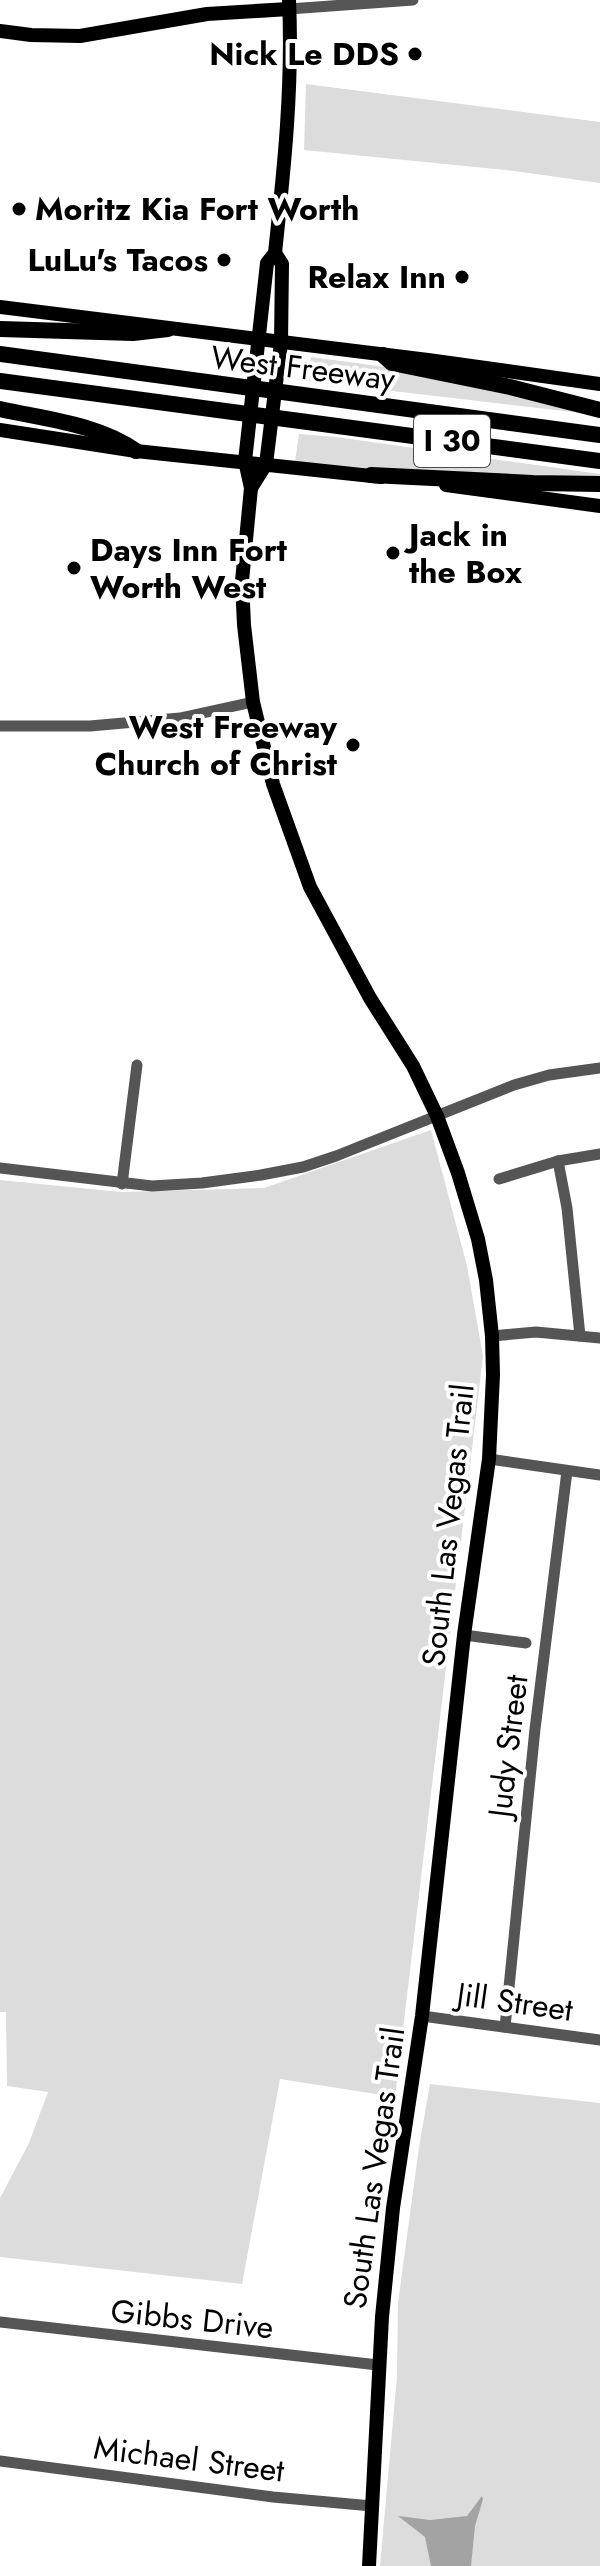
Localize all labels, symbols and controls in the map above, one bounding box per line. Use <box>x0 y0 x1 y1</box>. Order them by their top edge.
place label: Nick Le DDS <box>209 31 399 77</box>
marker: Nick Le DDS <box>406 45 424 63</box>
place label: Moritz Kia Fort Worth <box>35 186 359 232</box>
marker: Moritz Kia Fort Worth <box>10 200 28 218</box>
place label: LuLu's Tacos <box>28 237 208 283</box>
marker: LuLu's Tacos <box>215 251 233 269</box>
place label: Relax Inn <box>307 254 446 300</box>
marker: Relax Inn <box>453 268 471 286</box>
street label: West Freeway <box>208 334 399 402</box>
road number: I 30 <box>414 415 490 467</box>
place label: Jack in the Box <box>403 512 523 595</box>
place label: Days Inn Fort Worth West <box>90 527 288 610</box>
marker: Jack in the Box <box>384 544 402 562</box>
marker: Days Inn Fort Worth West <box>65 559 83 577</box>
place label: West Freeway Church of Christ <box>95 704 338 787</box>
marker: West Freeway Church of Christ <box>344 736 362 754</box>
street label: South Las Vegas Trail <box>410 1382 486 1668</box>
street label: Judy Street <box>476 1672 540 1824</box>
street label: Jill Street <box>450 1971 576 2033</box>
street label: South Las Vegas Trail <box>331 2024 417 2312</box>
street label: Gibbs Drive <box>108 2288 276 2350</box>
street label: Michael Street <box>91 2425 287 2494</box>

